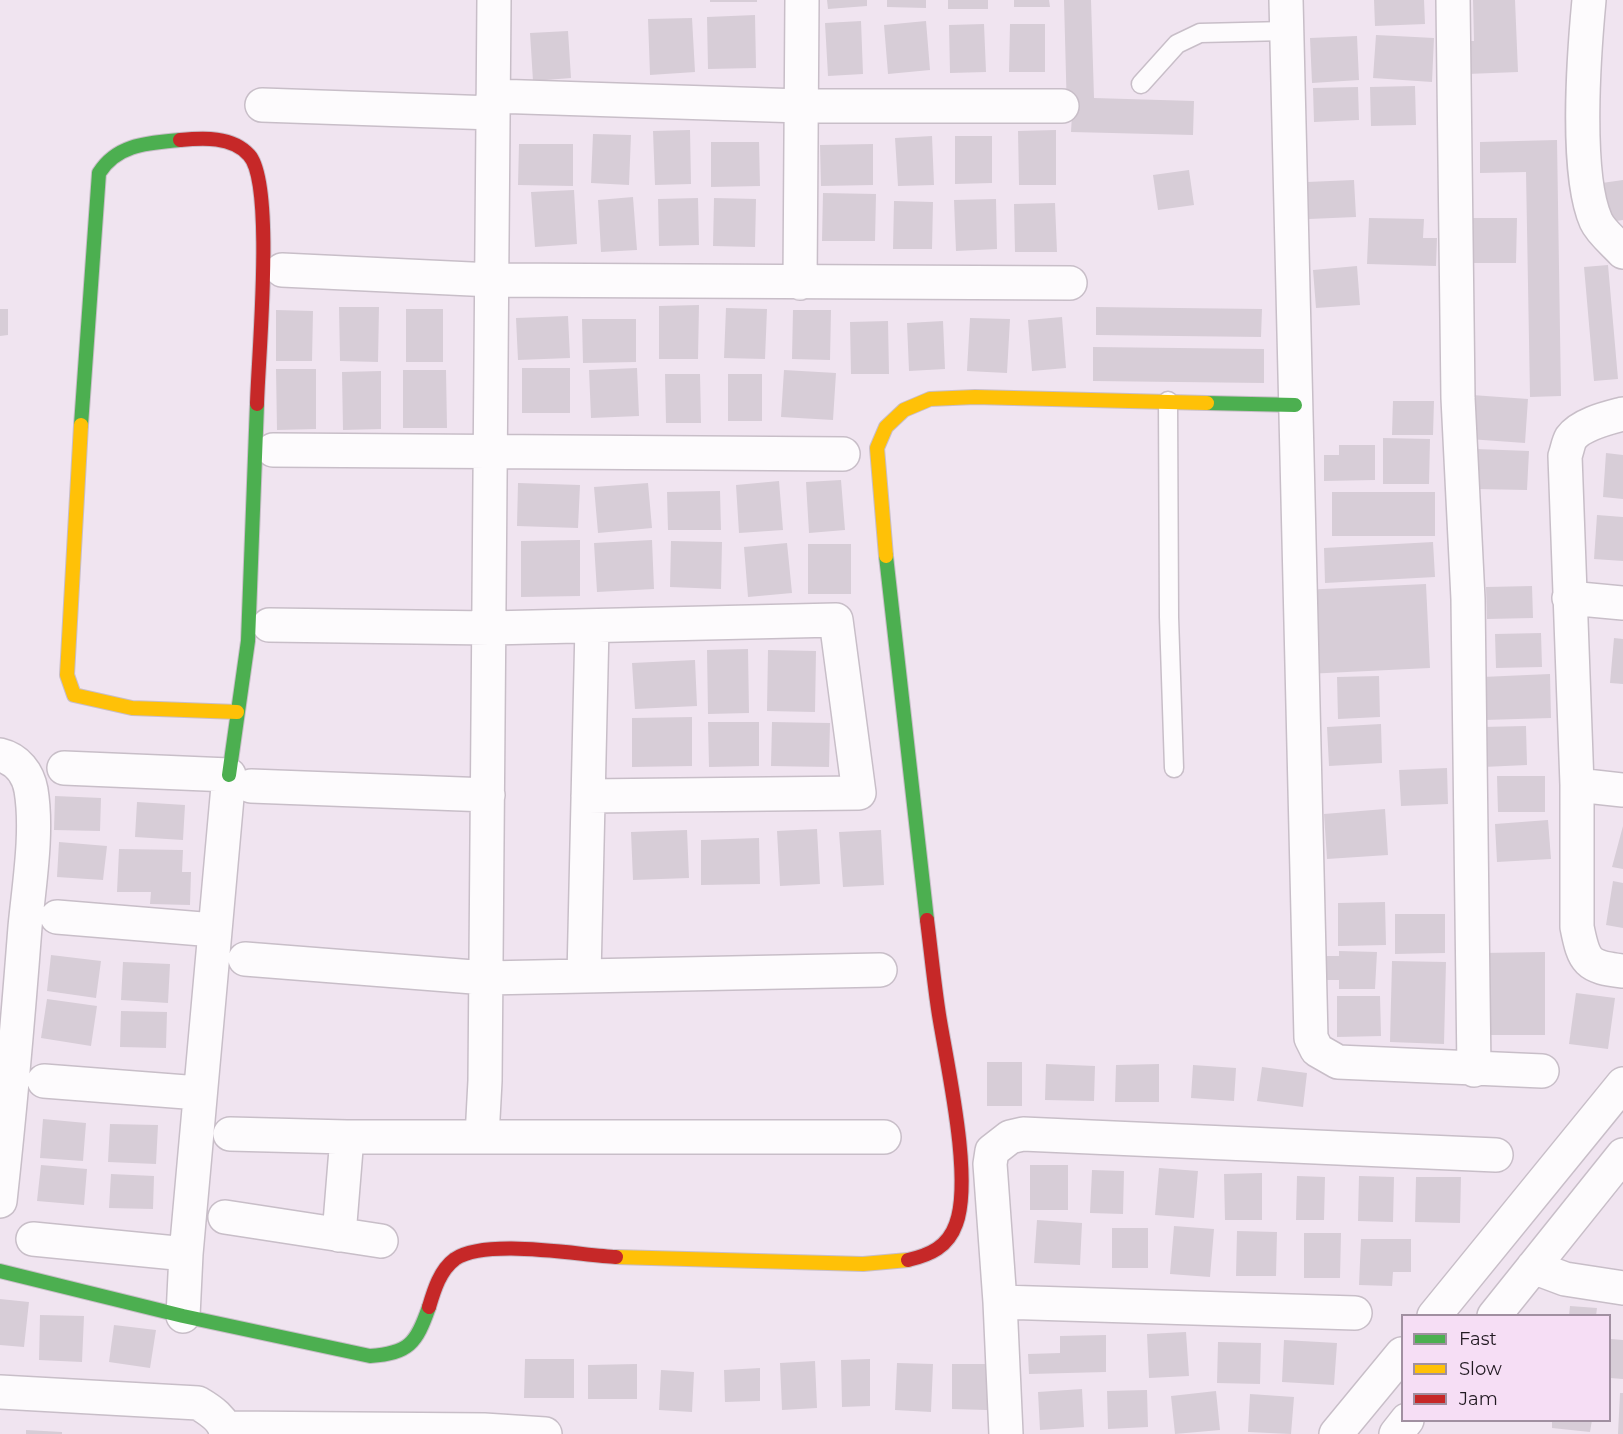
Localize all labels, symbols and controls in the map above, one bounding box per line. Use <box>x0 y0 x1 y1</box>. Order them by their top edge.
legend <box>1401 1314 1611 1422</box>
text: Fast <box>1459 1328 1497 1350</box>
text: Slow <box>1459 1358 1502 1380</box>
text: Jam <box>1459 1388 1498 1410</box>

